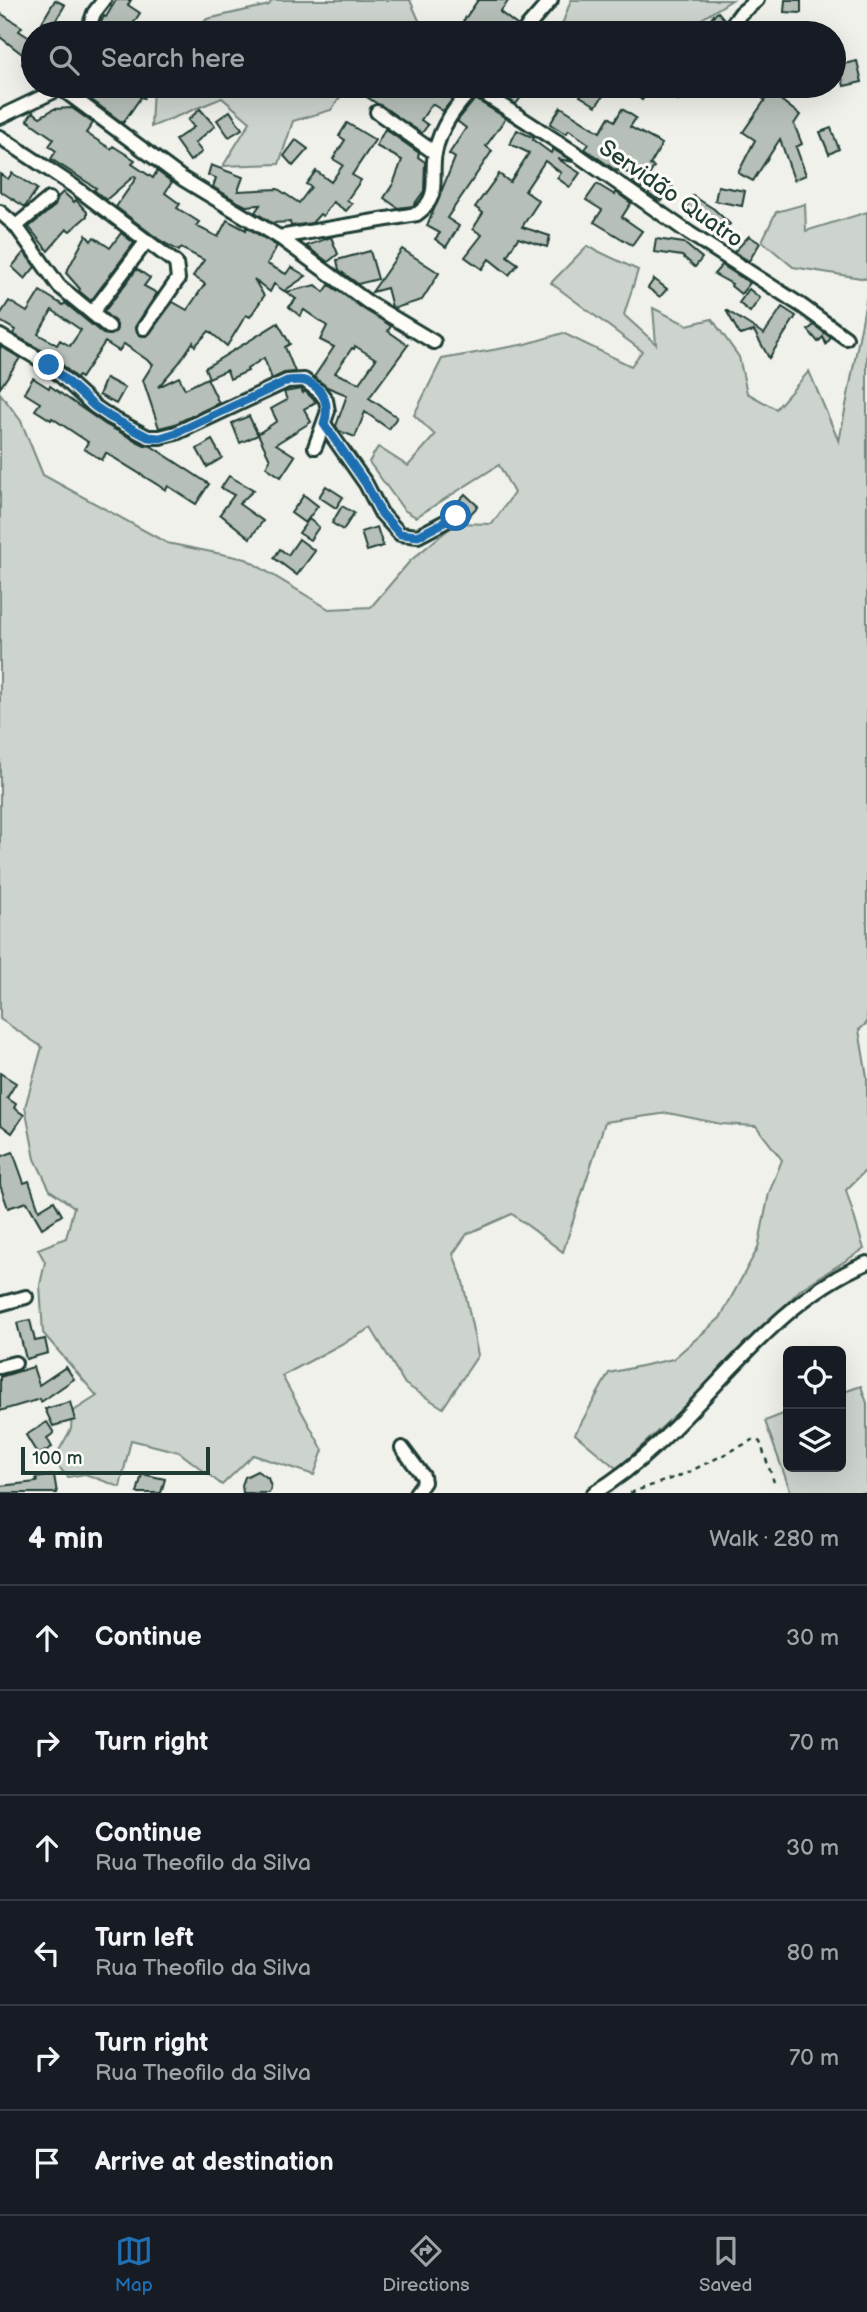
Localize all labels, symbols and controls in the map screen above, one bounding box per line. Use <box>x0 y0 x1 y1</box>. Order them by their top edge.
search box <box>21 21 846 98</box>
icon: search <box>45 41 83 79</box>
text: Search here <box>101 44 245 75</box>
street label: Servidão Quatro <box>594 134 748 254</box>
route end <box>33 349 64 380</box>
route start <box>440 500 471 531</box>
map controls <box>783 1346 846 1472</box>
button: locate <box>783 1346 846 1409</box>
button: layers <box>783 1409 846 1472</box>
scale bar <box>21 1444 210 1476</box>
text: 100 m <box>32 1447 83 1470</box>
text: 4 min <box>28 1521 103 1557</box>
text: Walk · 280 m <box>709 1525 839 1553</box>
icon: ahead <box>28 1619 66 1657</box>
text: Continue <box>95 1622 202 1653</box>
text: 30 m <box>786 1624 839 1652</box>
icon: right <box>28 1724 66 1762</box>
text: Turn right <box>95 1727 208 1758</box>
text: 70 m <box>789 1729 839 1757</box>
text: Continue <box>95 1818 202 1849</box>
icon: ahead <box>28 1829 66 1867</box>
text: 30 m <box>786 1834 839 1862</box>
text: Rua Theofilo da Silva <box>95 1849 311 1877</box>
text: Turn left <box>95 1923 194 1954</box>
icon: left <box>28 1934 66 1972</box>
text: 80 m <box>787 1939 839 1967</box>
text: Rua Theofilo da Silva <box>95 1954 311 1982</box>
text: Turn right <box>95 2028 208 2059</box>
icon: right <box>28 2039 66 2077</box>
text: 70 m <box>789 2044 839 2072</box>
text: Rua Theofilo da Silva <box>95 2059 311 2087</box>
icon: arrive <box>28 2144 66 2182</box>
text: Arrive at destination <box>95 2147 334 2178</box>
tab: Map <box>115 2232 153 2297</box>
tab: Directions <box>382 2232 470 2297</box>
tab: Saved <box>699 2232 752 2297</box>

